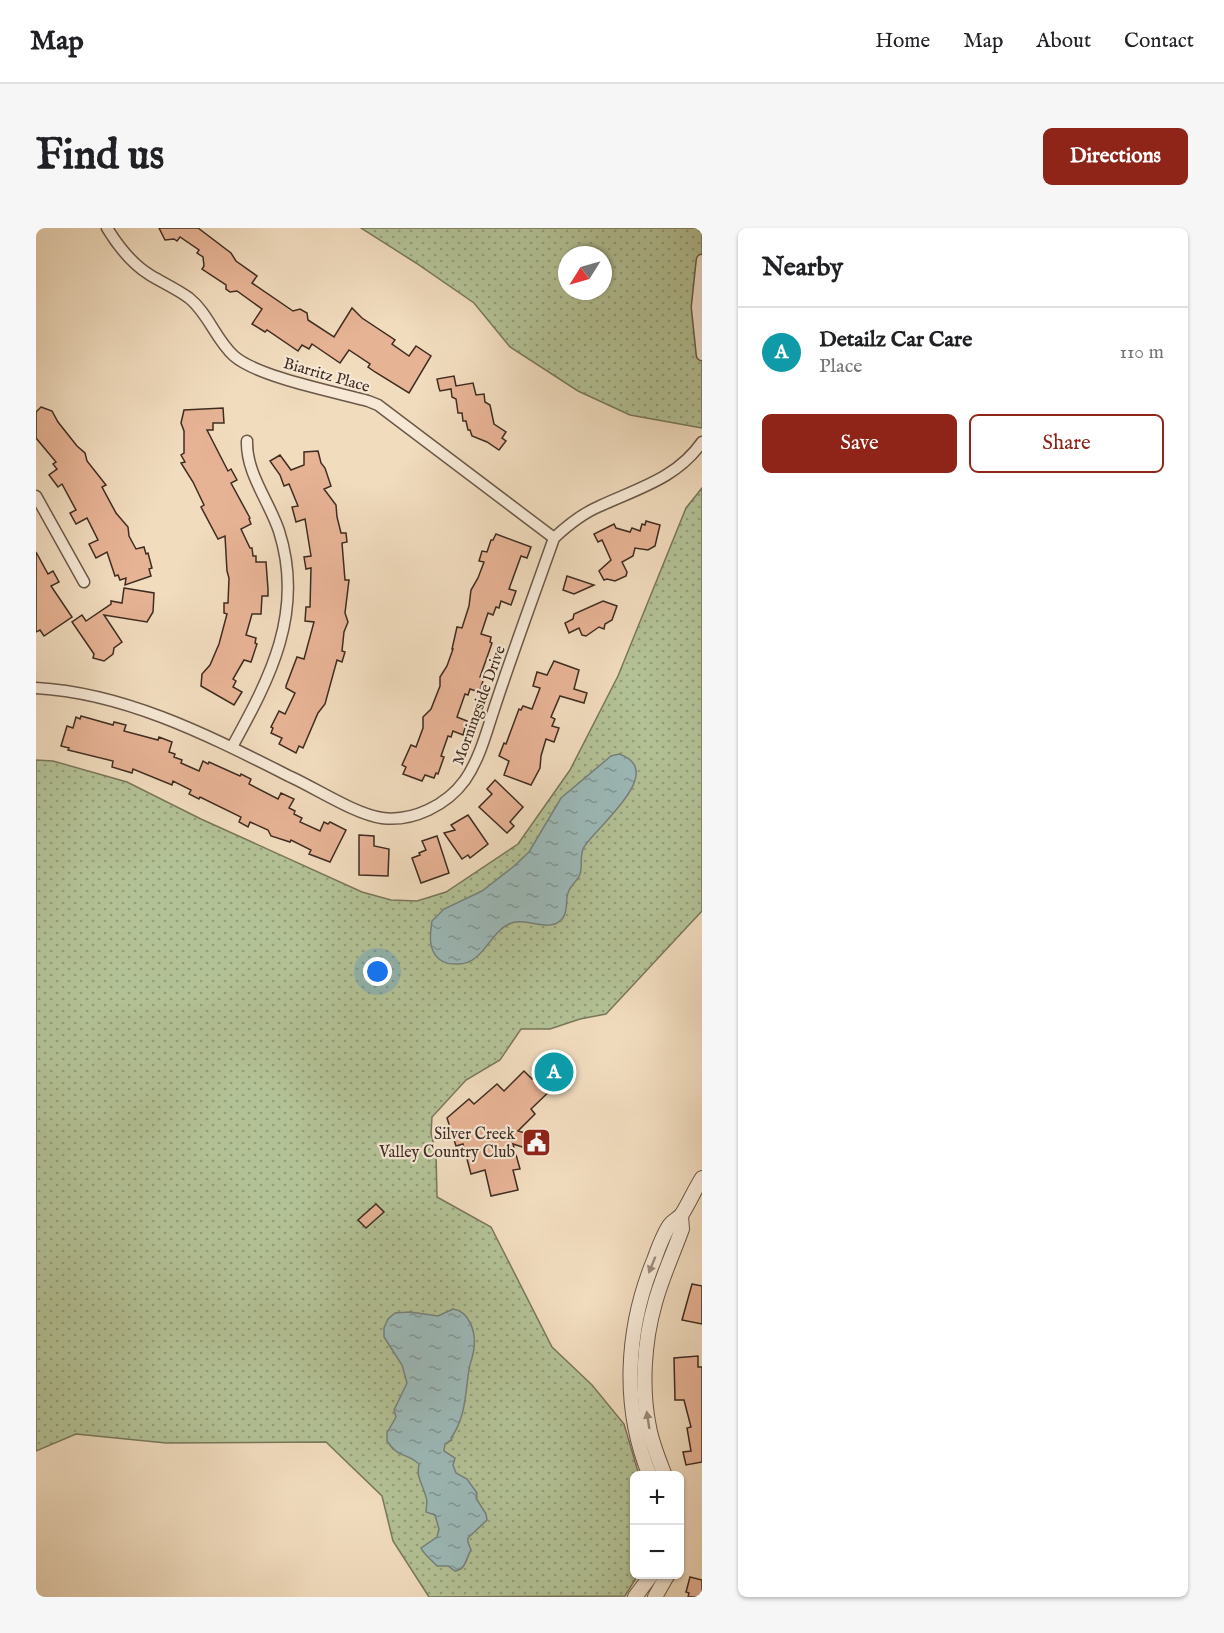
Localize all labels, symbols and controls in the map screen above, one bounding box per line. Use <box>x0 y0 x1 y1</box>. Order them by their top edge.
text: Map <box>30 24 84 59</box>
text: Home <box>875 28 930 55</box>
text: Map <box>963 28 1003 55</box>
text: About <box>1036 28 1091 55</box>
text: Contact <box>1124 28 1194 55</box>
button: Directions <box>1043 128 1188 185</box>
text: Find us <box>36 130 164 183</box>
north arrow <box>558 246 612 300</box>
text: Nearby <box>762 251 843 284</box>
text: Detailz Car Care <box>819 326 972 354</box>
text: A <box>775 340 788 365</box>
text: 110 m <box>1120 340 1164 365</box>
street label: Biarritz Place <box>281 354 372 398</box>
text: Place <box>819 354 862 379</box>
button: Save <box>762 414 957 473</box>
button: Share <box>969 414 1164 473</box>
street label: Morningside Drive <box>449 643 511 768</box>
your location <box>363 957 392 986</box>
pin: A <box>534 1050 574 1094</box>
place label: Silver Creek Valley Country Club <box>378 1125 515 1163</box>
public building icon: Silver Creek Valley Country Club <box>520 1126 552 1158</box>
one-way arrow <box>647 1256 656 1274</box>
one-way arrow <box>644 1410 653 1429</box>
map controls <box>630 1471 684 1579</box>
button: + <box>630 1471 684 1525</box>
button: − <box>630 1525 684 1579</box>

